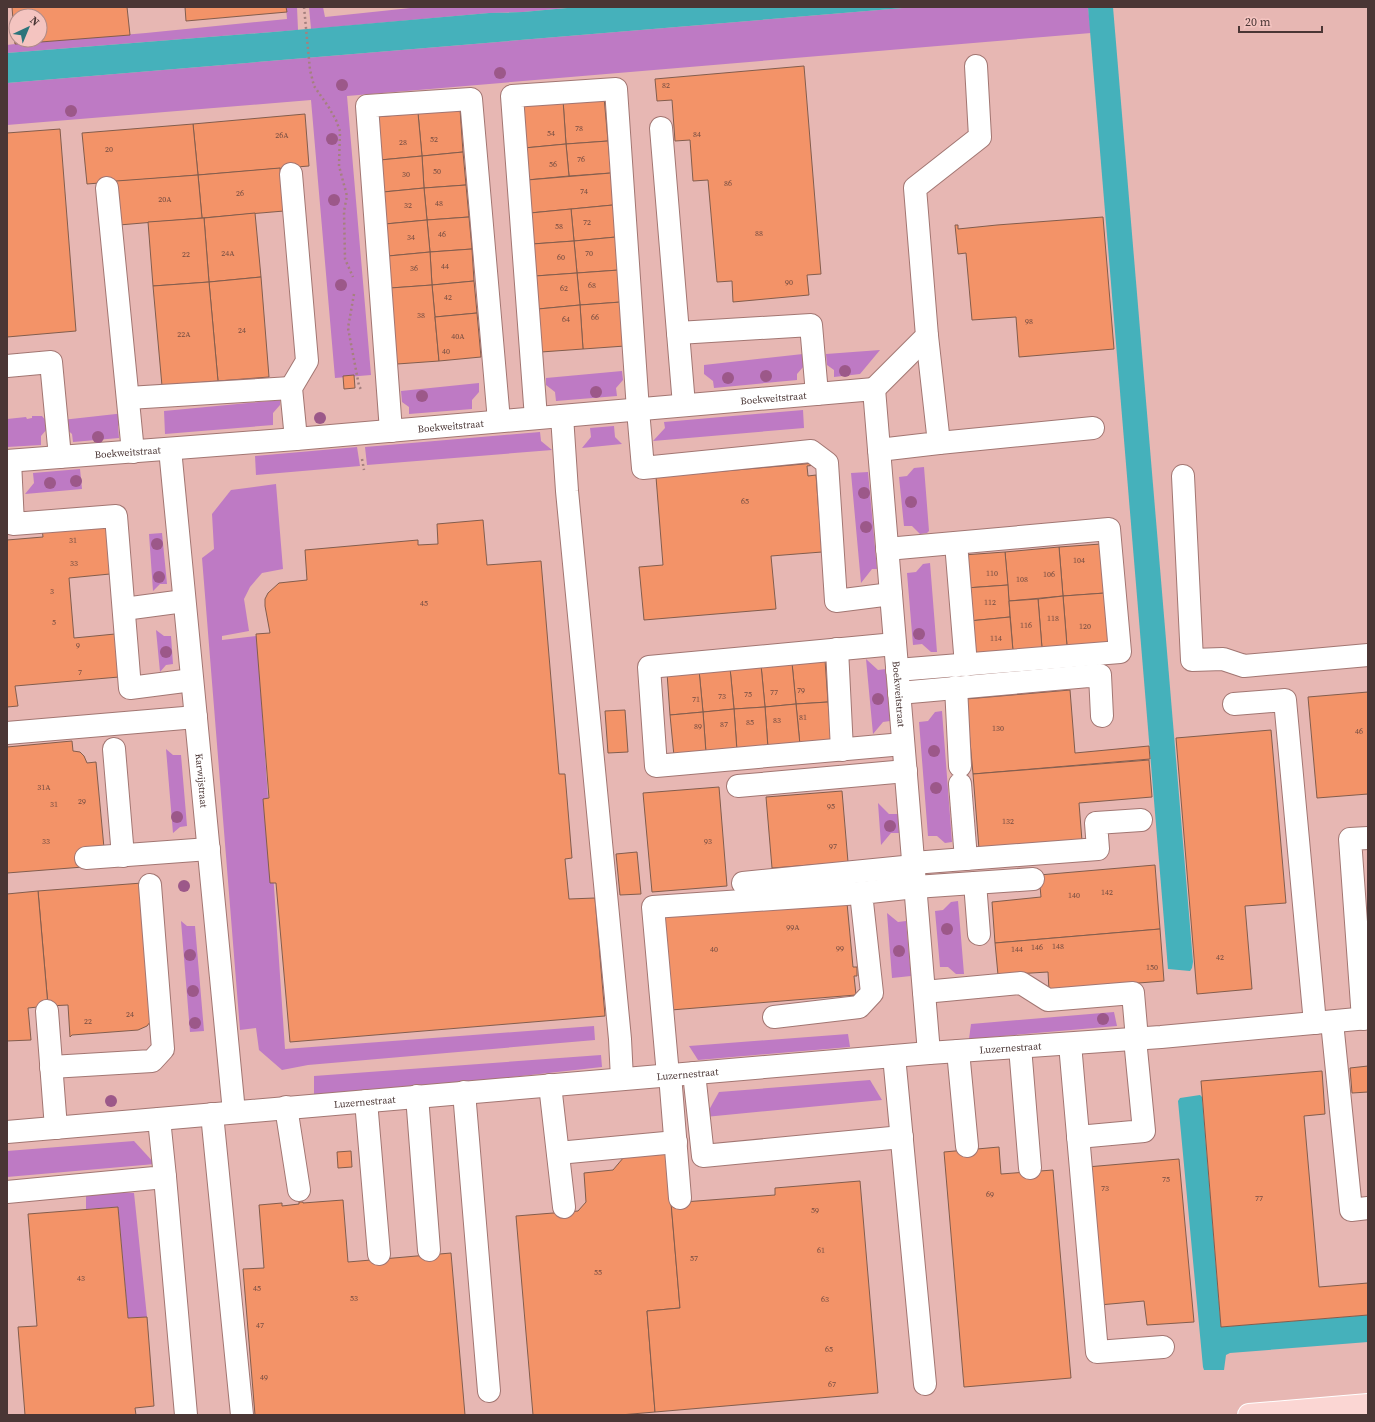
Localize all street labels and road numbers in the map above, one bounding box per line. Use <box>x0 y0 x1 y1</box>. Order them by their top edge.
street label: Boekweitstraat <box>740 388 808 407</box>
street label: Boekweitstraat <box>417 416 485 435</box>
street label: Boekweitstraat <box>94 443 162 461</box>
street label: Boekweitstraat <box>890 660 909 728</box>
street label: Karwijstraat <box>193 753 211 809</box>
street label: Luzernestraat <box>979 1039 1042 1056</box>
street label: Luzernestraat <box>656 1065 720 1083</box>
street label: Luzernestraat <box>333 1092 397 1110</box>

